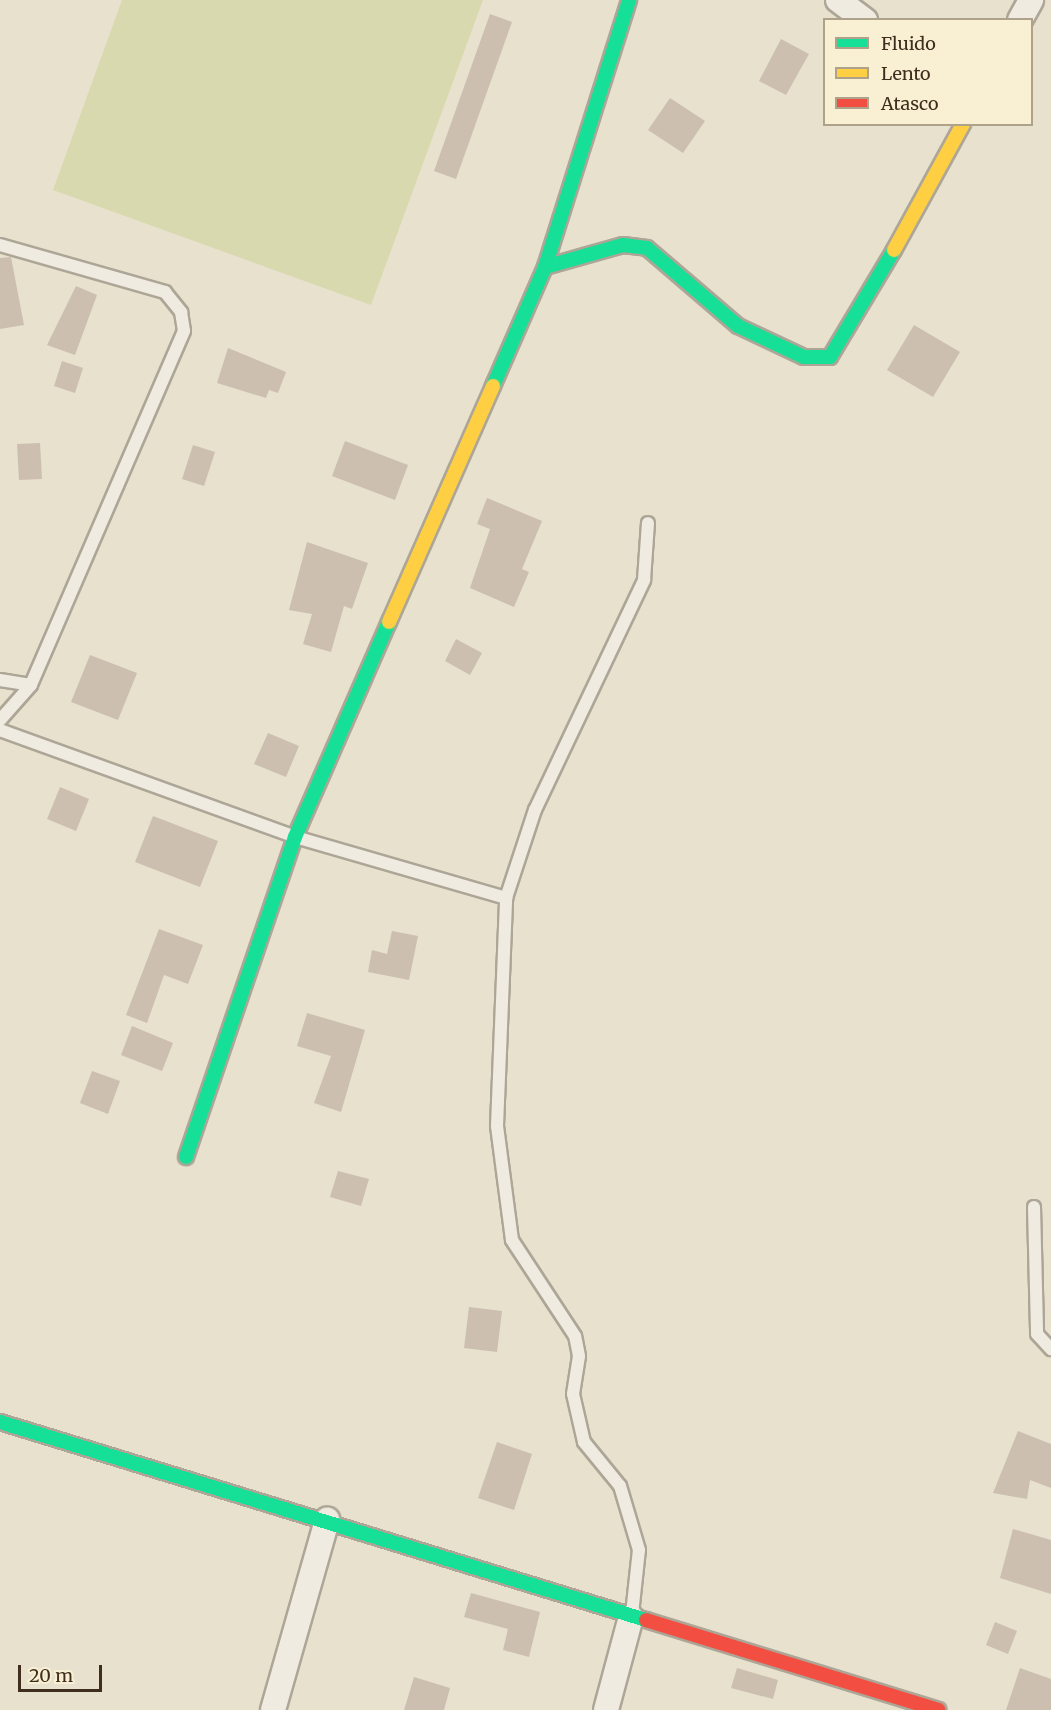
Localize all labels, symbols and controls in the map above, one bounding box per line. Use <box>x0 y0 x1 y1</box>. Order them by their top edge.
legend <box>823 18 1033 126</box>
text: Fluido <box>881 32 936 55</box>
text: Lento <box>881 62 931 85</box>
text: Atasco <box>881 92 939 115</box>
scale bar <box>21 1653 105 1691</box>
text: 20 m <box>29 1664 73 1687</box>

